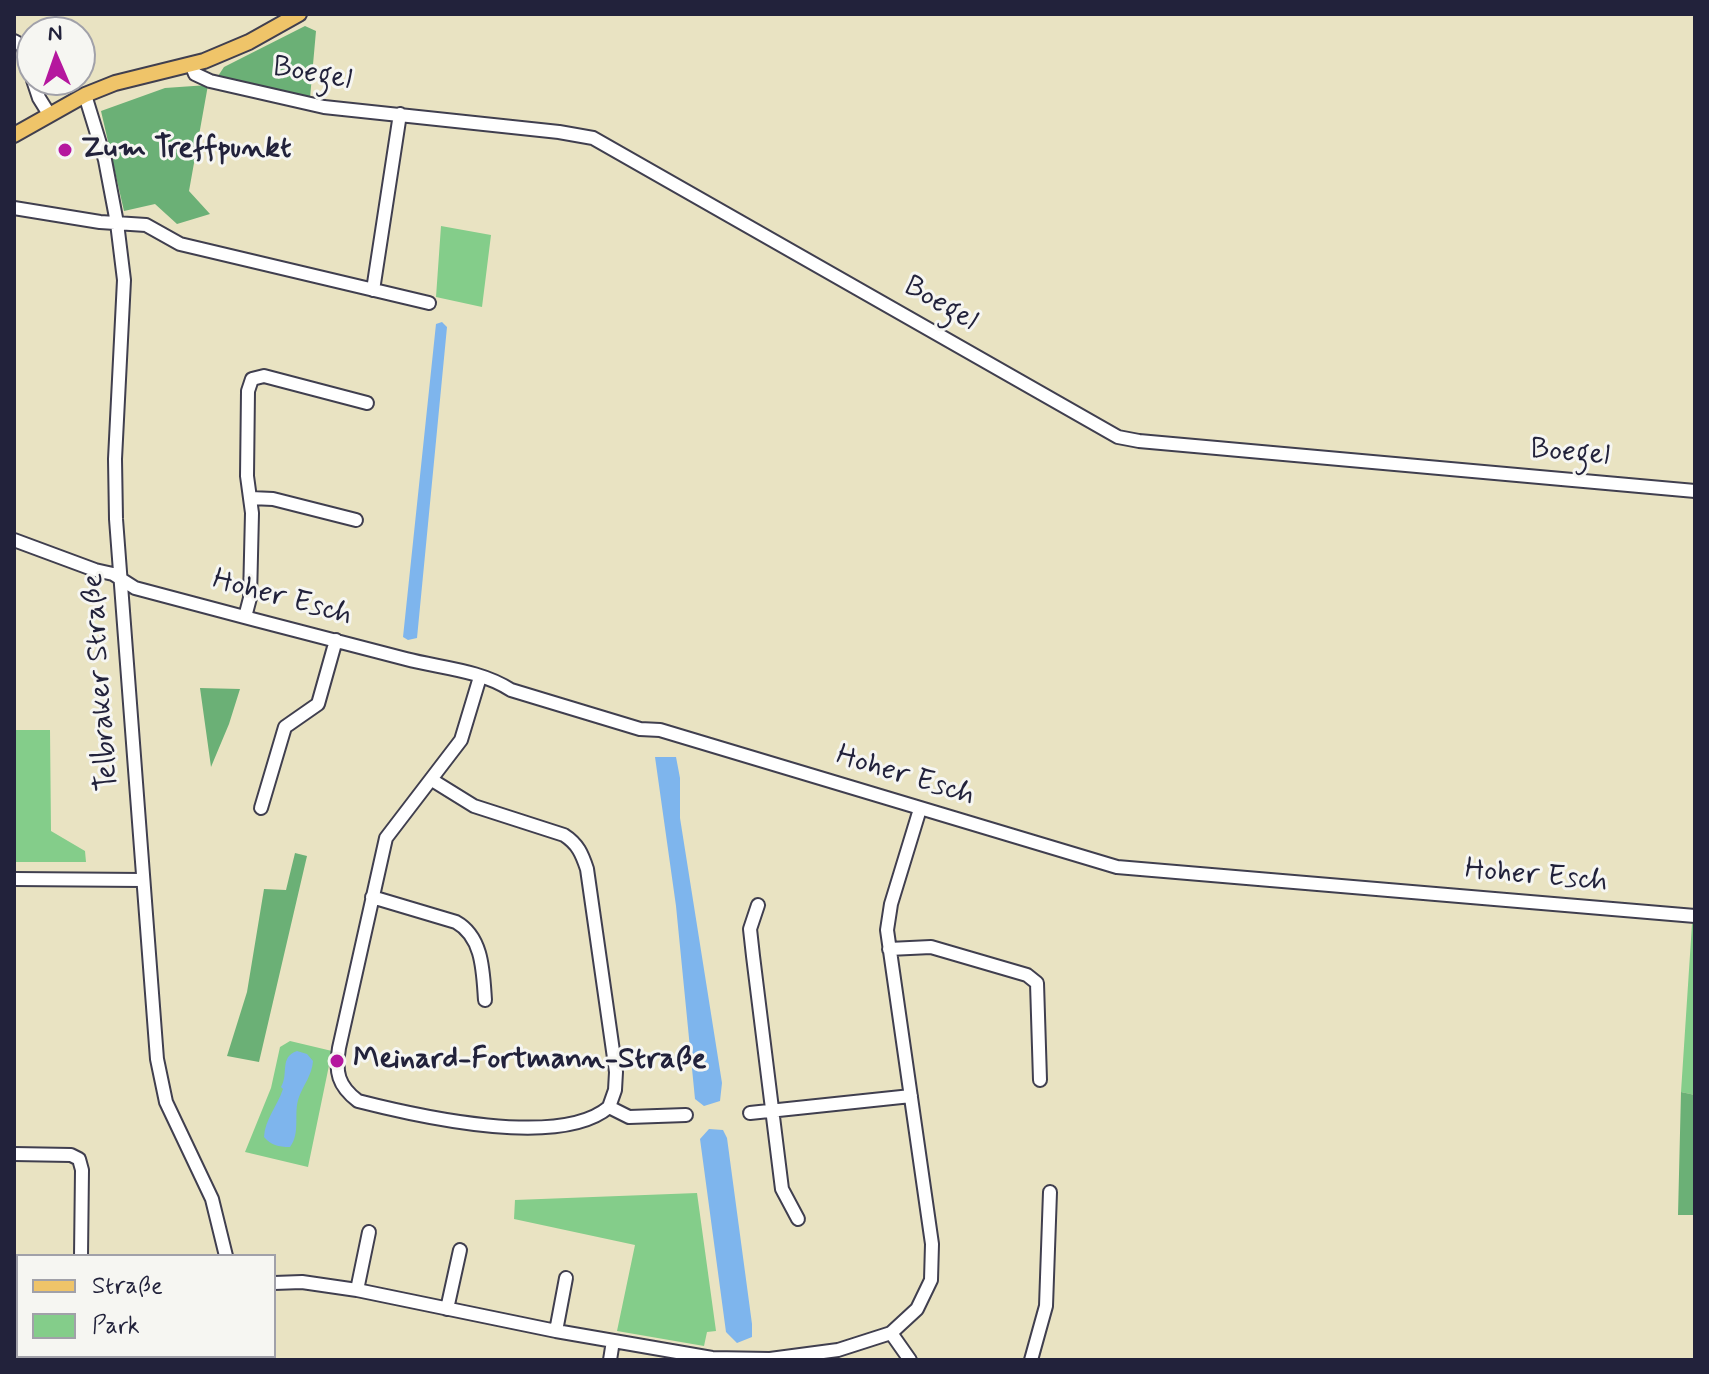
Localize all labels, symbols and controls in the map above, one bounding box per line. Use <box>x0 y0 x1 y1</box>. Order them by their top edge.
north arrow <box>16 16 96 96</box>
text: N <box>47 20 63 48</box>
street label: Boegel <box>270 50 354 100</box>
place label: Zum Treffpunkt <box>81 132 291 168</box>
marker: Zum Treffpunkt <box>56 141 74 159</box>
street label: Boegel <box>897 270 983 340</box>
street label: Boegel <box>1529 433 1611 475</box>
street label: Hoher Esch <box>208 563 356 635</box>
street label: Telbraker Straße <box>76 572 128 792</box>
street label: Hoher Esch <box>831 739 979 815</box>
street label: Hoher Esch <box>1463 853 1609 901</box>
place label: Meinard-Fortmann-Straße <box>353 1043 707 1079</box>
marker: Meinard-Fortmann-Straße <box>328 1052 346 1070</box>
legend <box>16 1254 276 1358</box>
text: Straße <box>92 1271 163 1302</box>
text: Park <box>92 1311 140 1342</box>

